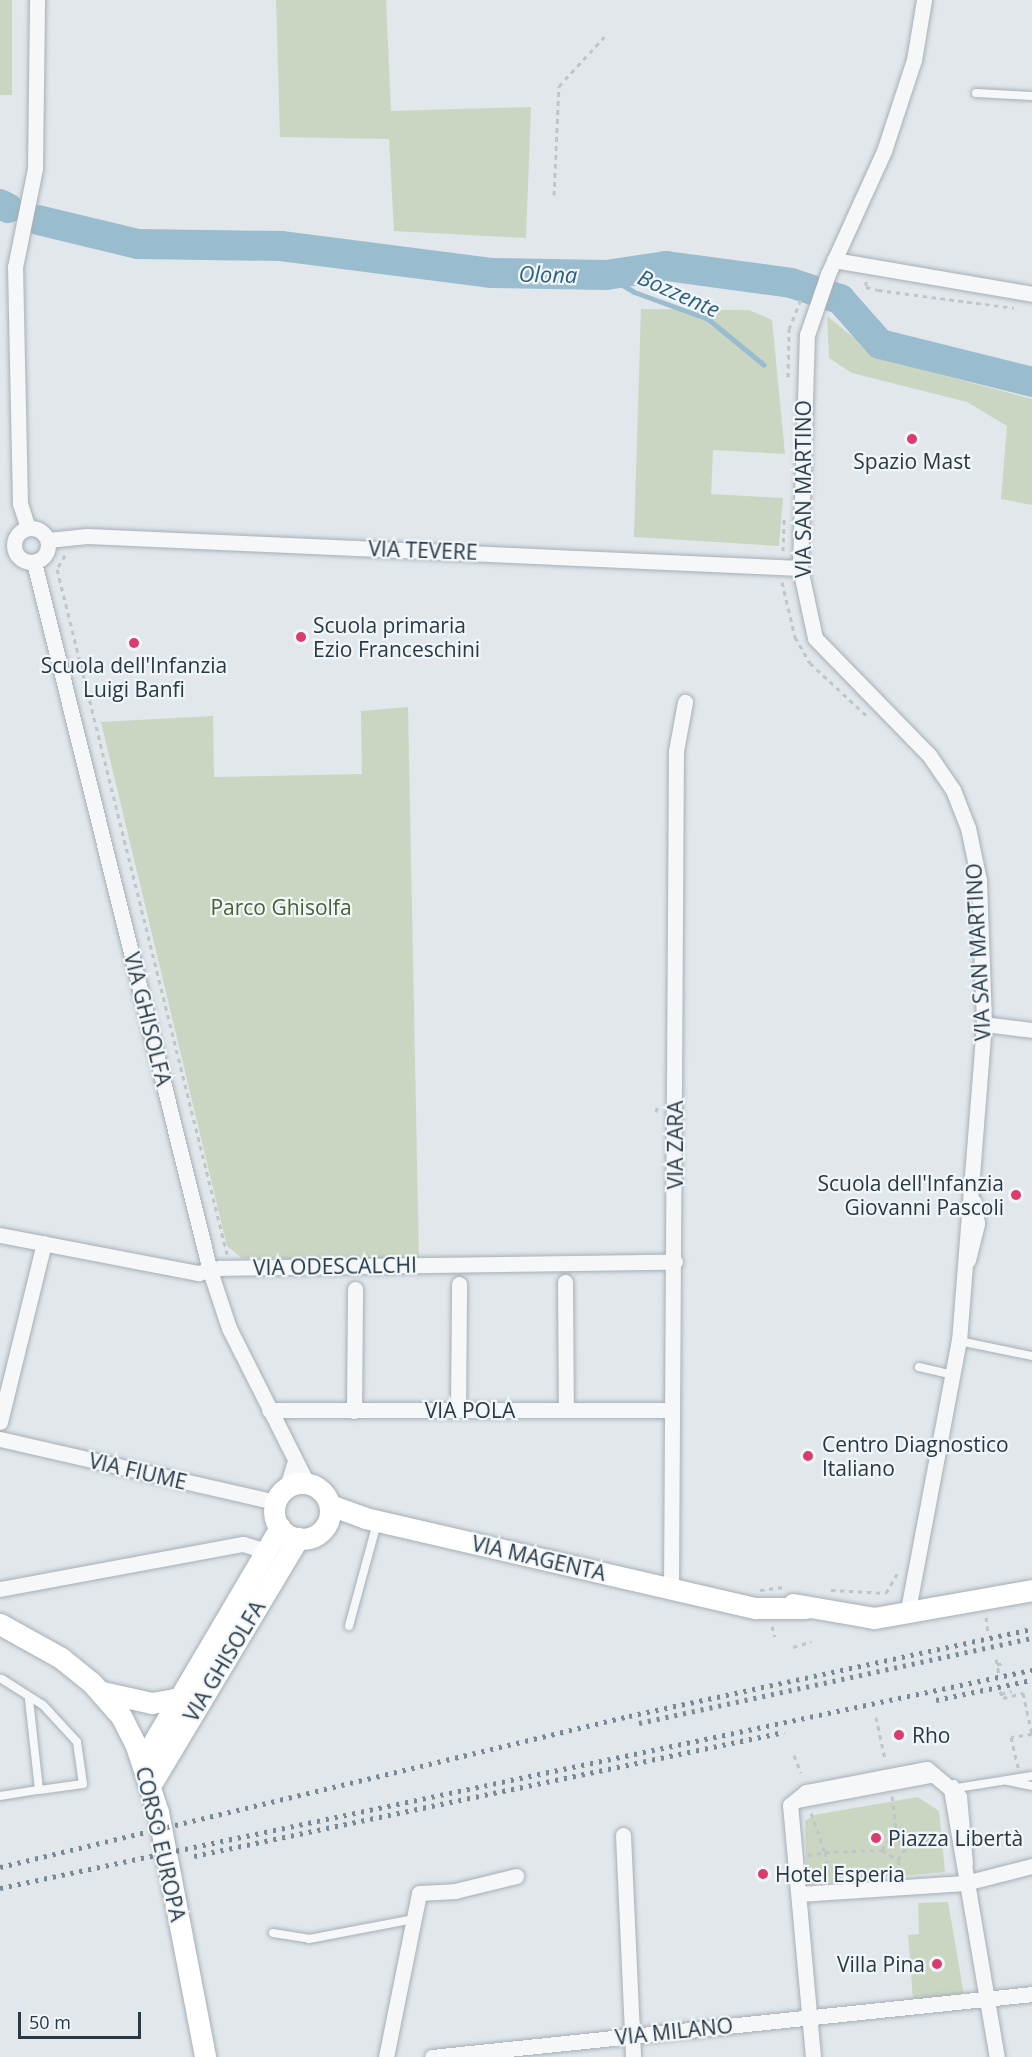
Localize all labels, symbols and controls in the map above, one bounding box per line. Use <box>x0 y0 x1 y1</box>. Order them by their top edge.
water label: Olona <box>518 260 578 288</box>
water label: Bozzente <box>634 263 724 323</box>
street label: VIA SAN MARTINO <box>790 400 816 578</box>
marker: Spazio Mast <box>905 432 919 446</box>
place label: Spazio Mast <box>853 448 971 474</box>
street label: VIA TEVERE <box>368 536 478 564</box>
place label: Scuola primaria Ezio Franceschini <box>313 612 480 662</box>
marker: Scuola primaria Ezio Franceschini <box>294 630 308 644</box>
marker: Scuola dell'Infanzia Luigi Banfi <box>127 636 141 650</box>
place label: Scuola dell'Infanzia Luigi Banfi <box>41 652 227 702</box>
street label: VIA SAN MARTINO <box>961 863 995 1041</box>
park label: Parco Ghisolfa <box>210 894 352 920</box>
street label: VIA GHISOLFA <box>119 950 177 1088</box>
street label: VIA ZARA <box>662 1101 688 1189</box>
place label: Scuola dell'Infanzia Giovanni Pascoli <box>817 1170 1004 1220</box>
marker: Scuola dell'Infanzia Giovanni Pascoli <box>1009 1188 1023 1202</box>
street label: VIA ODESCALCHI <box>253 1252 417 1280</box>
street label: VIA POLA <box>425 1397 515 1423</box>
place label: Centro Diagnostico Italiano <box>822 1431 1009 1481</box>
marker: Centro Diagnostico Italiano <box>799 1447 817 1465</box>
street label: VIA FIUME <box>87 1448 189 1494</box>
street label: VIA MAGENTA <box>469 1530 609 1586</box>
street label: VIA GHISOLFA <box>178 1596 270 1726</box>
place label: Rho <box>912 1722 950 1748</box>
marker: Rho <box>890 1726 908 1744</box>
street label: CORSO EUROPA <box>131 1764 191 1924</box>
place label: Piazza Libertà <box>888 1825 1023 1851</box>
marker: Piazza Libertà <box>869 1831 883 1845</box>
place label: Hotel Esperia <box>775 1861 905 1887</box>
marker: Hotel Esperia <box>756 1867 770 1881</box>
place label: Villa Pina <box>837 1951 925 1977</box>
marker: Villa Pina <box>930 1957 944 1971</box>
scale bar <box>21 2000 144 2038</box>
text: 50 m <box>29 2010 71 2034</box>
street label: VIA MILANO <box>614 2012 734 2050</box>

